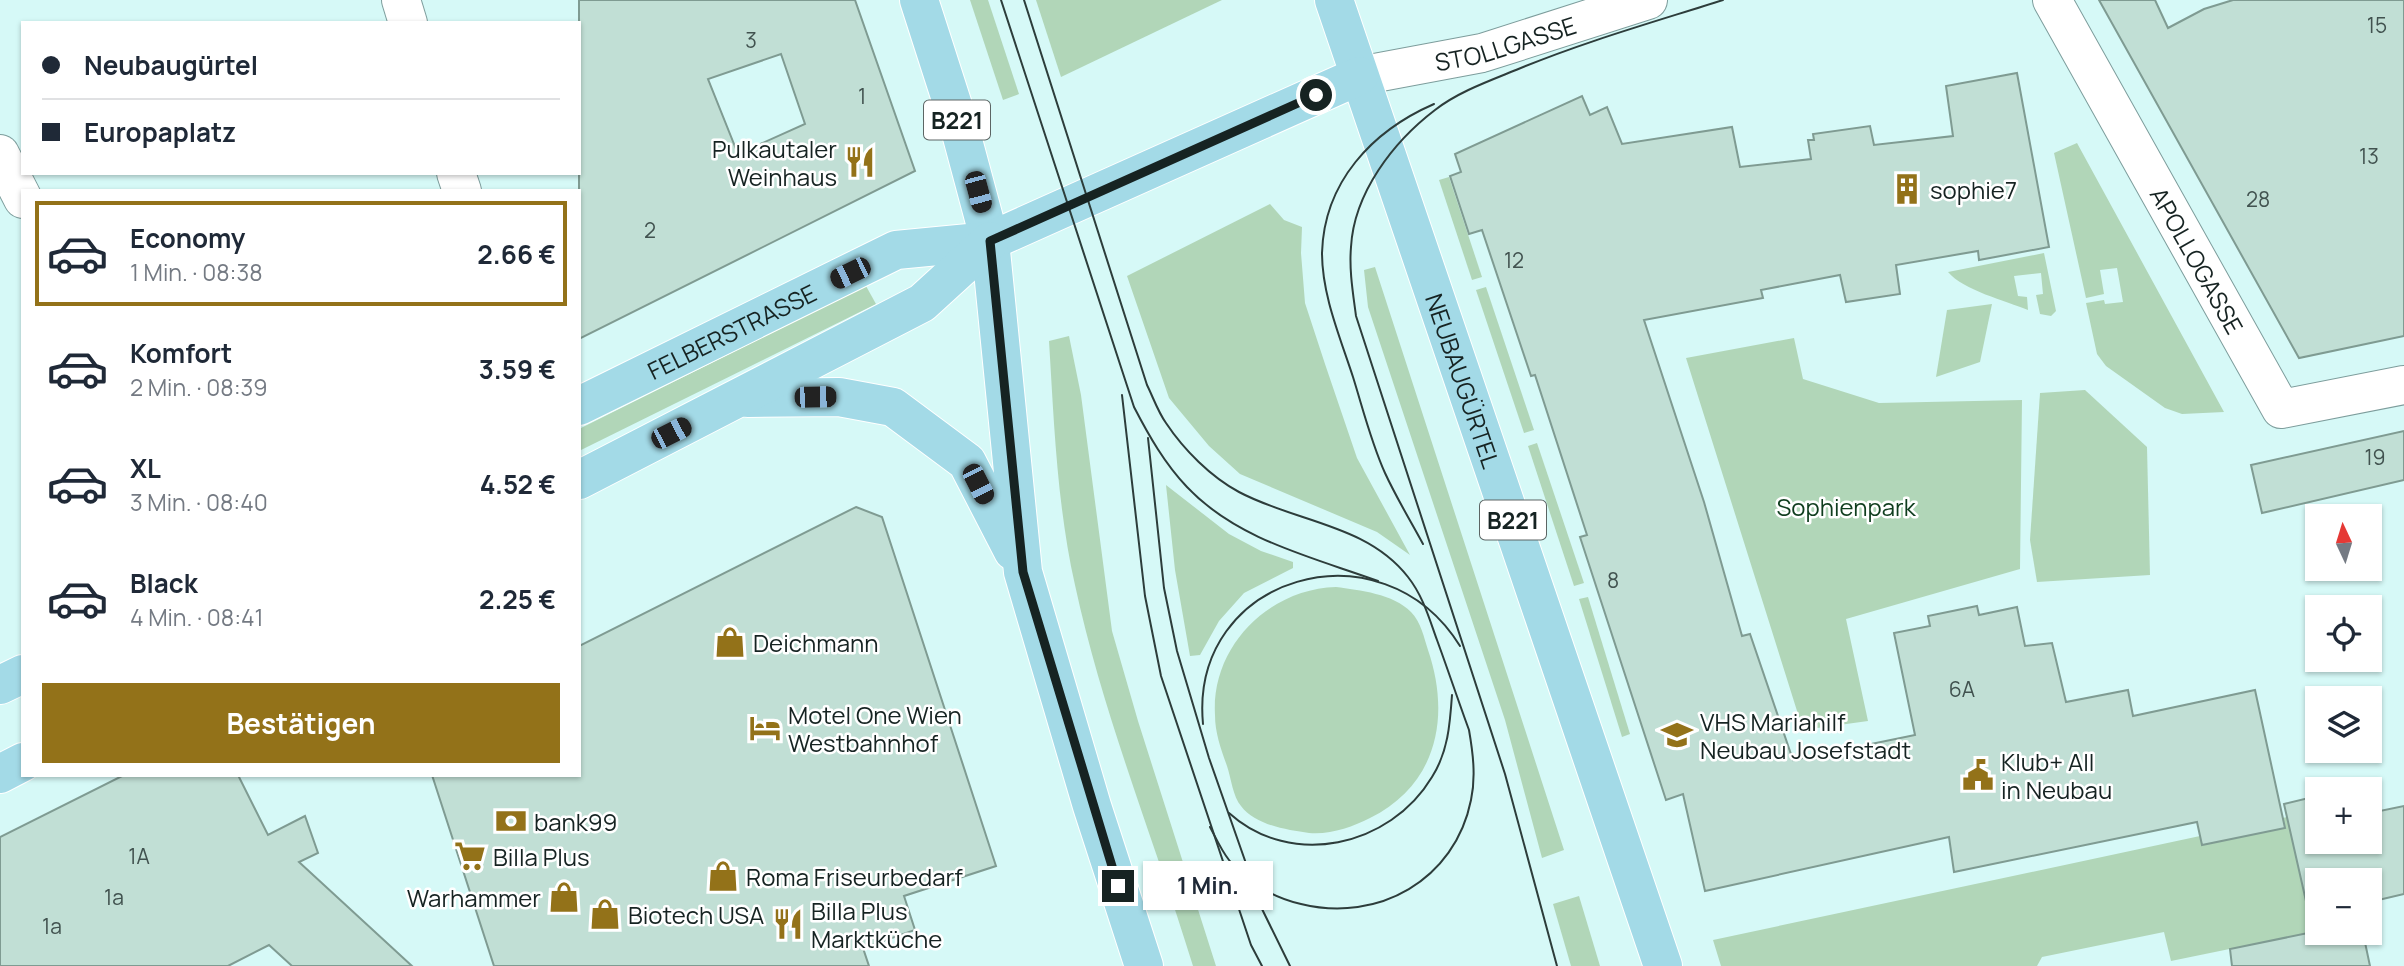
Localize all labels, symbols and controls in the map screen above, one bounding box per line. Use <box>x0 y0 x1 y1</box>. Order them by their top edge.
street label: STOLLGASSE <box>1432 8 1580 78</box>
house number: 15 <box>2367 11 2387 39</box>
house number: 3 <box>745 26 757 54</box>
text: Neubaugürtel <box>84 47 258 83</box>
route start <box>1300 79 1332 111</box>
house number: 1 <box>858 82 866 110</box>
road number: B221 <box>924 100 990 140</box>
text: Europaplatz <box>84 114 236 150</box>
place label: Pulkautaler Weinhaus <box>712 132 837 193</box>
house number: 13 <box>2359 142 2379 170</box>
restaurant icon: Pulkautaler Weinhaus <box>843 145 877 179</box>
car <box>963 169 994 215</box>
building icon: sophie7 <box>1890 172 1924 206</box>
place label: sophie7 <box>1930 173 2017 206</box>
street label: APOLLOGASSE <box>2143 181 2252 339</box>
house number: 28 <box>2246 185 2270 213</box>
house number: 2 <box>644 216 656 244</box>
text: Economy <box>130 220 245 256</box>
icon: car <box>46 222 109 285</box>
text: 2.66 € <box>477 236 556 272</box>
house number: 12 <box>1504 246 1524 274</box>
car <box>827 254 874 292</box>
text: 1 Min. · 08:38 <box>130 256 263 288</box>
street label: FELBERSTRASSE <box>642 275 821 386</box>
street label: NEUBAUGÜRTEL <box>1419 289 1509 472</box>
text: Komfort <box>130 335 232 371</box>
icon: car <box>46 337 109 400</box>
text: 3.59 € <box>479 351 556 387</box>
text: 2 Min. · 08:39 <box>130 371 268 403</box>
car <box>794 386 837 408</box>
car <box>648 414 695 452</box>
house number: 19 <box>2364 443 2386 471</box>
text: XL <box>130 450 161 486</box>
icon: car <box>46 452 109 515</box>
car <box>960 461 997 507</box>
text: 4.52 € <box>480 466 556 502</box>
text: 3 Min. · 08:40 <box>130 486 268 518</box>
park label: Sophienpark <box>1776 490 1917 523</box>
road number: B221 <box>1480 500 1546 540</box>
north arrow <box>2305 504 2382 581</box>
map controls <box>2305 504 2382 945</box>
text: Black <box>130 565 198 601</box>
house number: 8 <box>1607 566 1619 594</box>
icon: car <box>46 567 109 630</box>
text: 2.25 € <box>479 581 556 617</box>
button: locate <box>2305 595 2382 672</box>
text: 4 Min. · 08:41 <box>130 601 264 633</box>
shop icon: Deichmann <box>713 625 747 659</box>
place label: Deichmann <box>753 626 879 659</box>
house number: 6A <box>1949 675 1975 703</box>
button: Bestätigen <box>42 683 560 763</box>
button: layers <box>2305 686 2382 763</box>
place label: Motel One Wien Westbahnhof <box>788 698 962 759</box>
place label: VHS Mariahilf Neubau Josefstadt <box>1700 705 1911 766</box>
hotel icon: Motel One Wien Westbahnhof <box>748 711 782 745</box>
school or university icon: VHS Mariahilf Neubau Josefstadt <box>1660 718 1694 752</box>
place label: Klub+ All in Neubau <box>2001 745 2112 806</box>
public building icon: Klub+ All in Neubau <box>1961 758 1995 792</box>
button: + <box>2305 777 2382 854</box>
bank icon: bank99 <box>494 804 528 838</box>
place label: bank99 <box>534 805 618 838</box>
supermarket icon: Billa Plus <box>453 839 487 873</box>
place label: Billa Plus <box>493 840 590 873</box>
house number: 1A <box>128 842 150 870</box>
shop icon: Roma Friseurbedarf <box>706 859 740 893</box>
place label: Roma Friseurbedarf <box>746 860 963 893</box>
callout: 1 Min. <box>1142 862 1272 910</box>
button: − <box>2305 868 2382 945</box>
text: 1 Min. <box>1177 869 1239 901</box>
route end <box>1102 870 1134 902</box>
shop icon: Warhammer <box>547 880 581 914</box>
place label: Warhammer <box>407 881 541 914</box>
house number: 1a <box>104 883 124 911</box>
place label: Billa Plus Marktküche <box>811 894 942 955</box>
shop icon: Biotech USA <box>588 897 622 931</box>
place label: Biotech USA <box>628 898 764 931</box>
restaurant icon: Billa Plus Marktküche <box>771 907 805 941</box>
house number: 1a <box>42 912 62 940</box>

